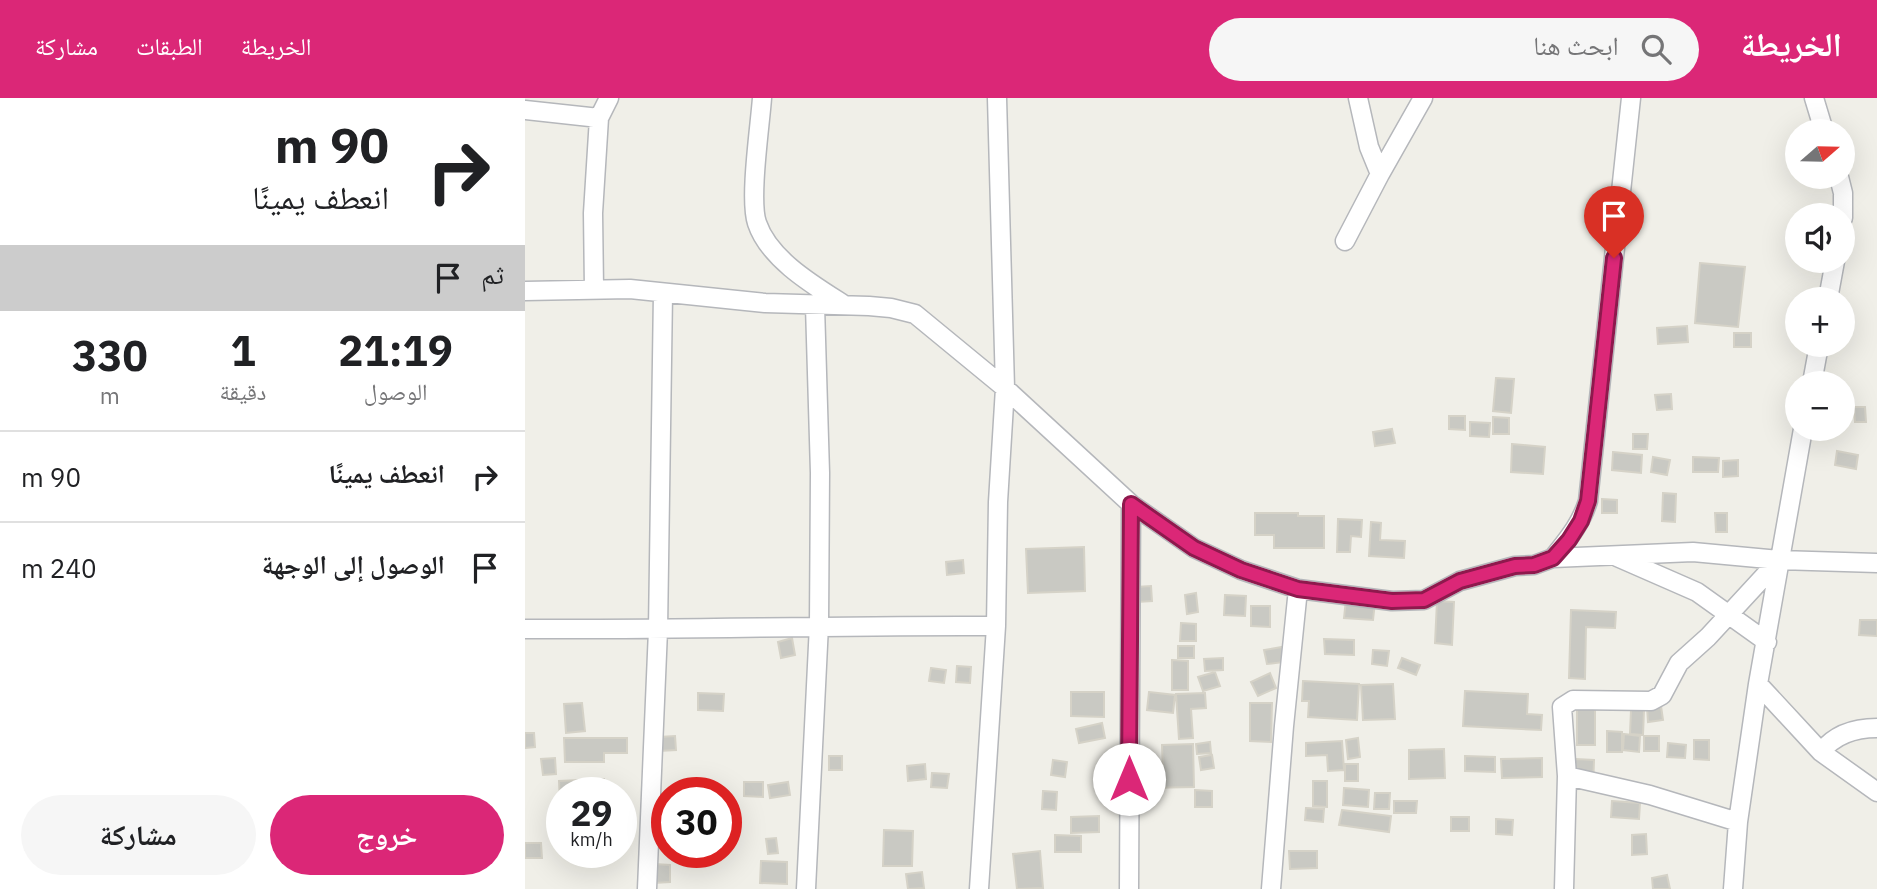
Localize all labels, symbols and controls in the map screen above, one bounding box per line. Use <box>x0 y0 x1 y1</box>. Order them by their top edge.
search box <box>1209 18 1699 81</box>
text: الخريطة <box>1741 22 1842 65</box>
text: ابحث هنا <box>1533 28 1619 62</box>
text: مشاركة <box>35 30 98 62</box>
text: الطبقات <box>136 30 203 62</box>
text: الخريطة <box>241 30 311 62</box>
icon: search <box>1637 30 1675 68</box>
text: 90 m <box>275 113 389 176</box>
north arrow <box>1785 119 1855 189</box>
map controls <box>1785 119 1855 441</box>
icon: right <box>413 126 504 217</box>
text: انعطف يمينًا <box>252 176 389 218</box>
pin <box>1584 186 1644 258</box>
icon: arrive <box>1595 197 1633 235</box>
button: sound <box>1785 203 1855 273</box>
text: ثم <box>481 257 504 291</box>
icon: arrive <box>429 259 467 297</box>
button: + <box>1785 287 1855 357</box>
text: 1 <box>230 323 256 378</box>
text: 21:19 <box>338 323 453 378</box>
text: 330 <box>72 328 148 383</box>
button: − <box>1785 371 1855 441</box>
text: دقيقة <box>220 376 266 406</box>
text: الوصول <box>364 376 428 406</box>
text: m <box>100 380 120 410</box>
text: انعطف يمينًا <box>329 456 445 490</box>
icon: right <box>466 458 504 496</box>
text: 90 m <box>21 460 81 494</box>
text: الوصول إلى الوجهة <box>262 547 445 581</box>
icon: arrive <box>466 549 504 587</box>
text: 240 m <box>21 551 97 585</box>
position arrow <box>1092 742 1166 816</box>
speed limit sign: 30 <box>651 777 742 868</box>
text: 29 <box>570 790 613 836</box>
button: مشاركة <box>21 795 256 875</box>
button: خروج <box>270 795 504 875</box>
text: km/h <box>570 828 613 851</box>

